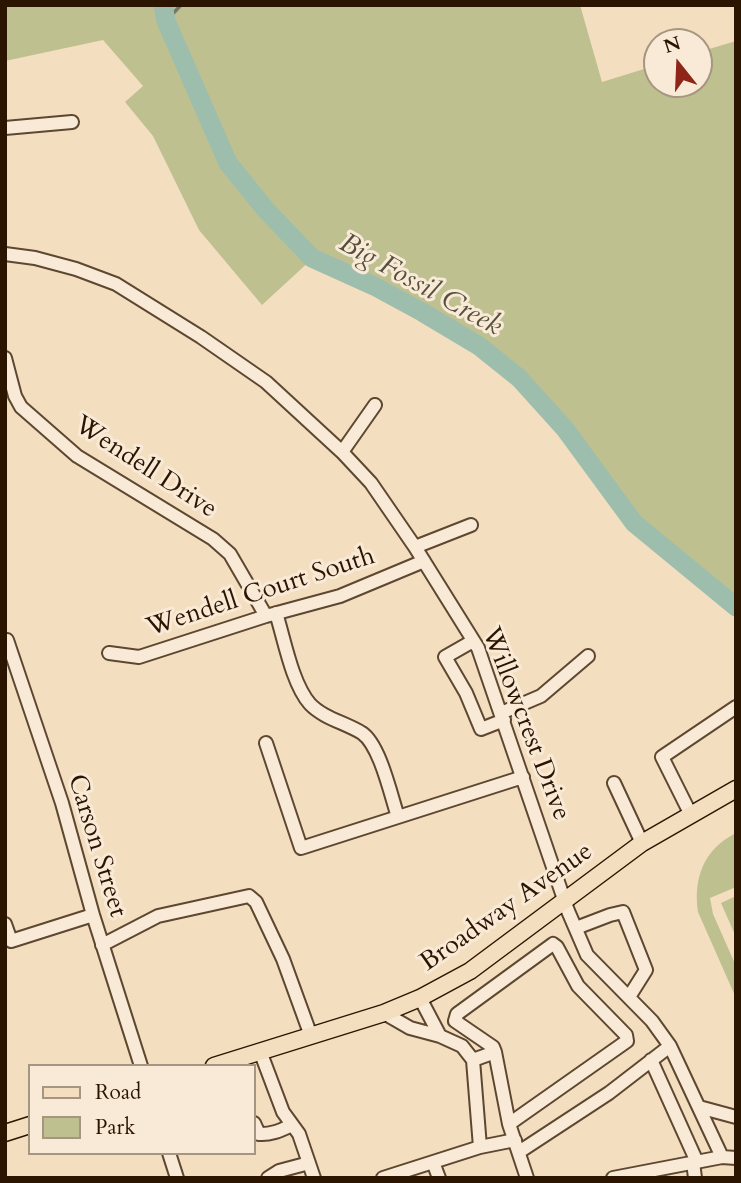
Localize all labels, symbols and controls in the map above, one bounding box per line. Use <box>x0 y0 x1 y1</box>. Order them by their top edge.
north arrow <box>643 28 713 98</box>
text: N <box>660 30 684 60</box>
water label: Big Fossil Creek <box>333 227 507 345</box>
street label: Wendell Drive <box>68 410 222 526</box>
street label: Wendell Court South <box>143 541 379 645</box>
street label: Willowcrest Drive <box>474 623 576 825</box>
street label: Carson Street <box>59 771 133 921</box>
street label: Broadway Avenue <box>415 837 599 979</box>
legend <box>28 1064 256 1155</box>
text: Road <box>95 1078 141 1107</box>
text: Park <box>95 1113 135 1142</box>

